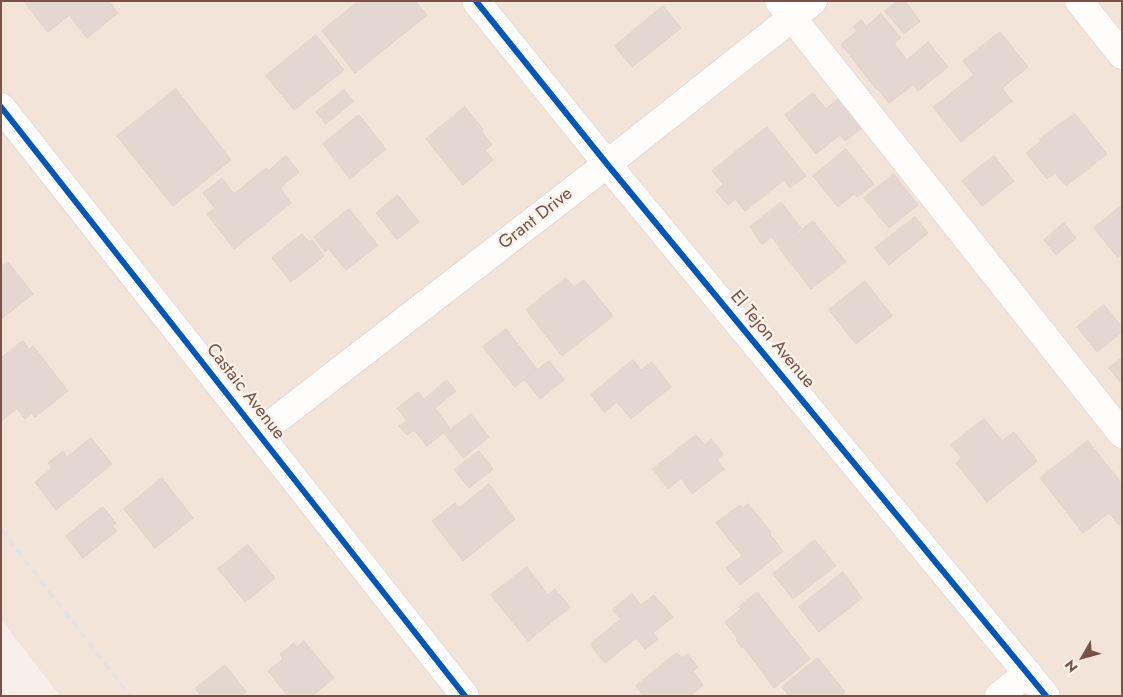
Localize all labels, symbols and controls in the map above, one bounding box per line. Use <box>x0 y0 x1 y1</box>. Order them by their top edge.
street label: Grant Drive <box>495 183 577 255</box>
street label: El Tejon Avenue <box>725 287 819 393</box>
street label: Castaic Avenue <box>201 340 289 444</box>
north arrow <box>1058 632 1108 682</box>
text: N <box>1060 656 1082 677</box>

